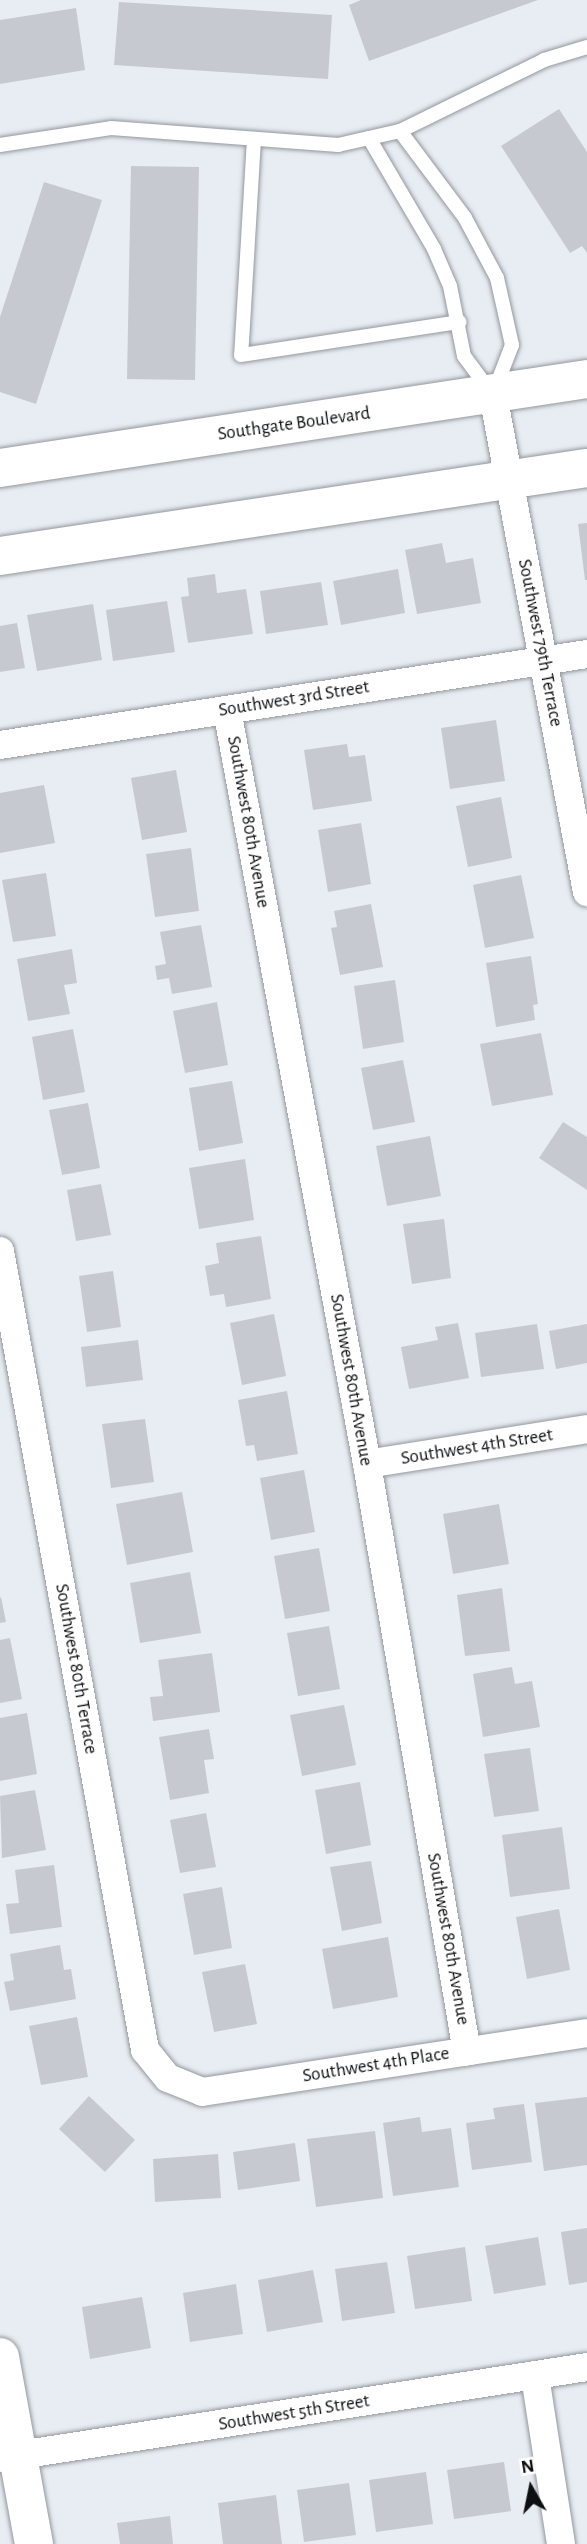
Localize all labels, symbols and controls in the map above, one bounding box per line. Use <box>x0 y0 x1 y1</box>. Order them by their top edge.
street label: Southgate Boulevard <box>216 402 372 446</box>
street label: Southwest 79th Terrace <box>513 557 567 729</box>
street label: Southwest 3rd Street <box>217 676 371 722</box>
street label: Southwest 80th Avenue <box>222 734 274 910</box>
street label: Southwest 80th Avenue <box>325 1292 377 1468</box>
street label: Southwest 4th Street <box>399 1424 555 1470</box>
street label: Southwest 80th Terrace <box>50 1582 102 1756</box>
street label: Southwest 80th Avenue <box>422 1851 474 2027</box>
street label: Southwest 4th Place <box>301 2042 451 2088</box>
street label: Southwest 5th Street <box>217 2390 371 2436</box>
north arrow <box>496 2453 566 2523</box>
text: N <box>520 2456 536 2477</box>

